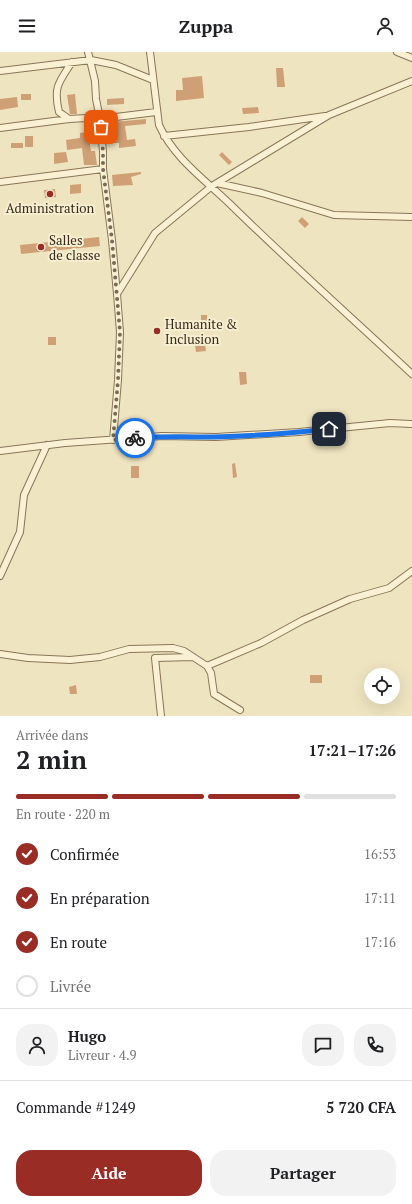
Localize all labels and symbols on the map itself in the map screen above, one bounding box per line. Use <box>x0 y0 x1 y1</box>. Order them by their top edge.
pin <box>84 110 118 144</box>
marker: Administration <box>45 189 55 199</box>
place label: Administration <box>6 199 95 217</box>
place label: Salles de classe <box>49 231 100 264</box>
marker: Salles de classe <box>36 242 46 252</box>
place label: Humanite & Inclusion <box>165 315 237 348</box>
marker: Humanite & Inclusion <box>152 326 162 336</box>
pin <box>312 412 346 446</box>
courier <box>115 418 155 458</box>

